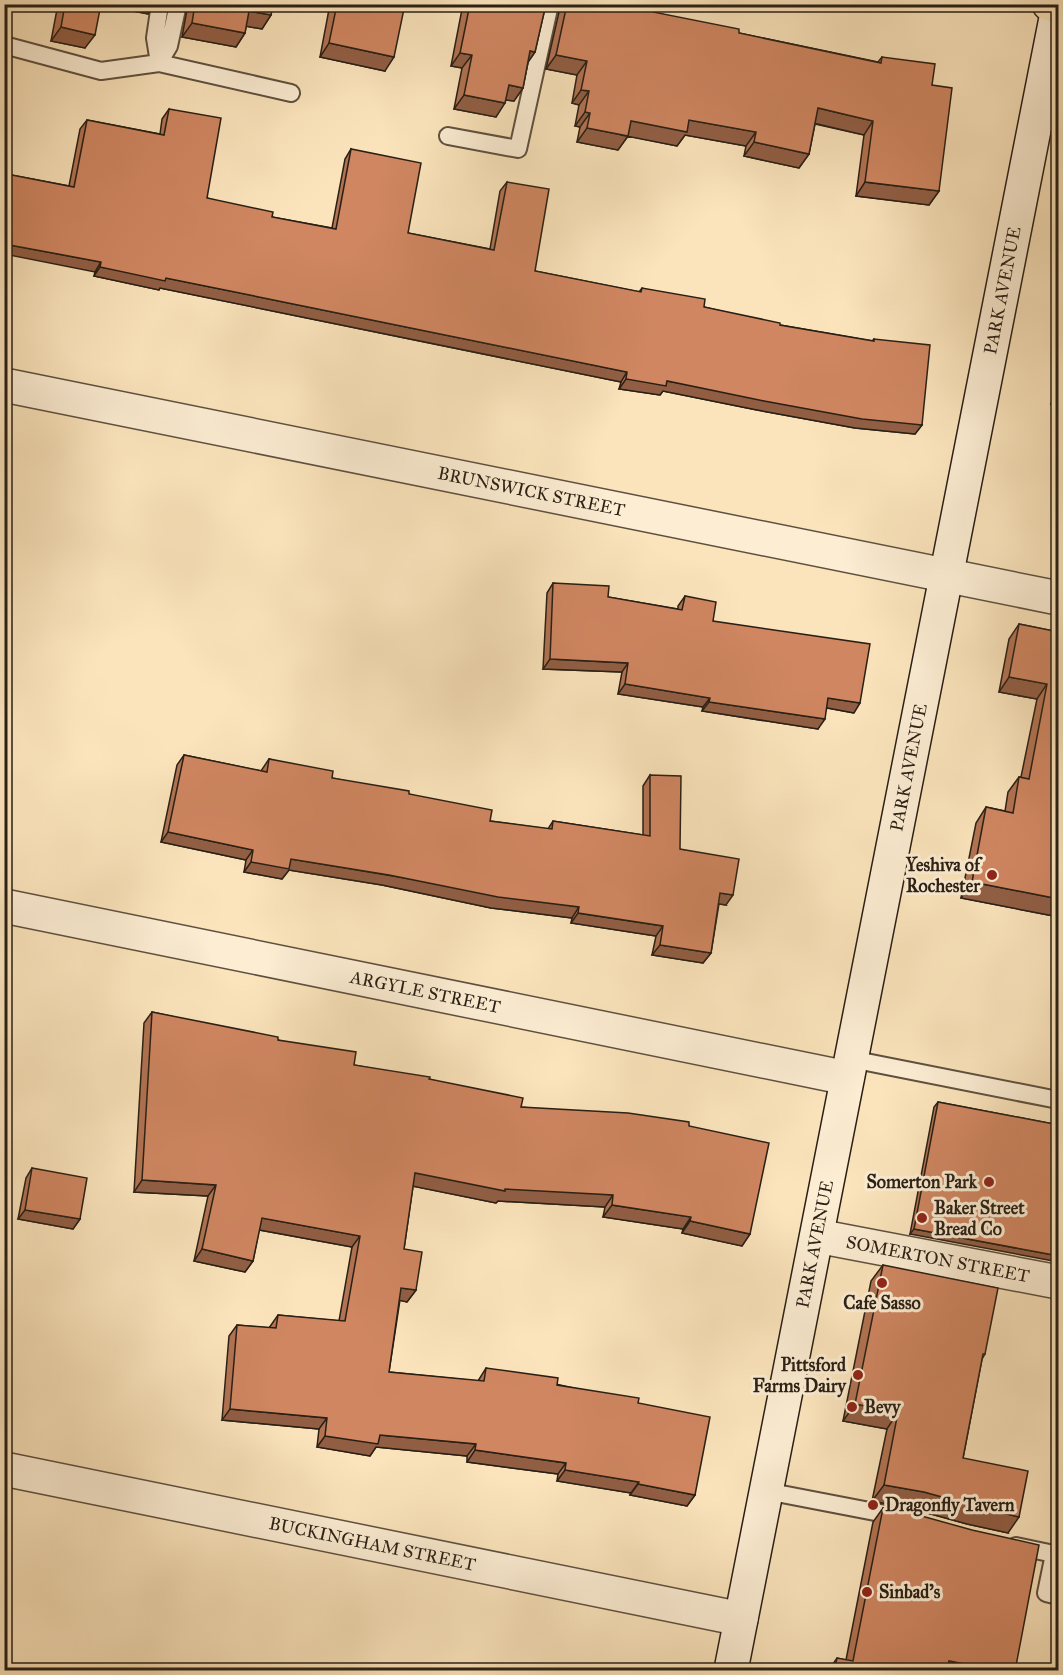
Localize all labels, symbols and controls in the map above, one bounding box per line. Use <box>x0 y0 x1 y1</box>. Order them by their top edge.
street label: PARK AVENUE <box>979 224 1026 356</box>
street label: BRUNSWICK STREET <box>436 462 627 521</box>
street label: PARK AVENUE <box>885 701 932 833</box>
place label: Yeshiva of Rochester <box>905 854 983 897</box>
marker: Yeshiva of Rochester <box>985 868 999 882</box>
street label: ARGYLE STREET <box>347 966 502 1018</box>
place label: Somerton Park <box>866 1171 978 1193</box>
marker: Somerton Park <box>982 1175 996 1189</box>
street label: PARK AVENUE <box>791 1178 838 1310</box>
place label: Baker Street Bread Co <box>934 1197 1025 1240</box>
marker: Baker Street Bread Co <box>915 1211 929 1225</box>
street label: SOMERTON STREET <box>844 1231 1031 1287</box>
marker: Cafe Sasso <box>875 1276 889 1290</box>
place label: Cafe Sasso <box>843 1292 921 1314</box>
place label: Pittsford Farms Dairy <box>753 1354 848 1398</box>
marker: Pittsford Farms Dairy <box>851 1368 865 1382</box>
place label: Bevy <box>864 1396 902 1419</box>
marker: Bevy <box>845 1400 859 1414</box>
place label: Dragonfly Tavern <box>885 1494 1015 1517</box>
marker: Dragonfly Tavern <box>866 1498 880 1512</box>
street label: BUCKINGHAM STREET <box>267 1512 478 1576</box>
place label: Sinbad's <box>879 1581 941 1603</box>
marker: Sinbad's <box>860 1585 874 1599</box>

